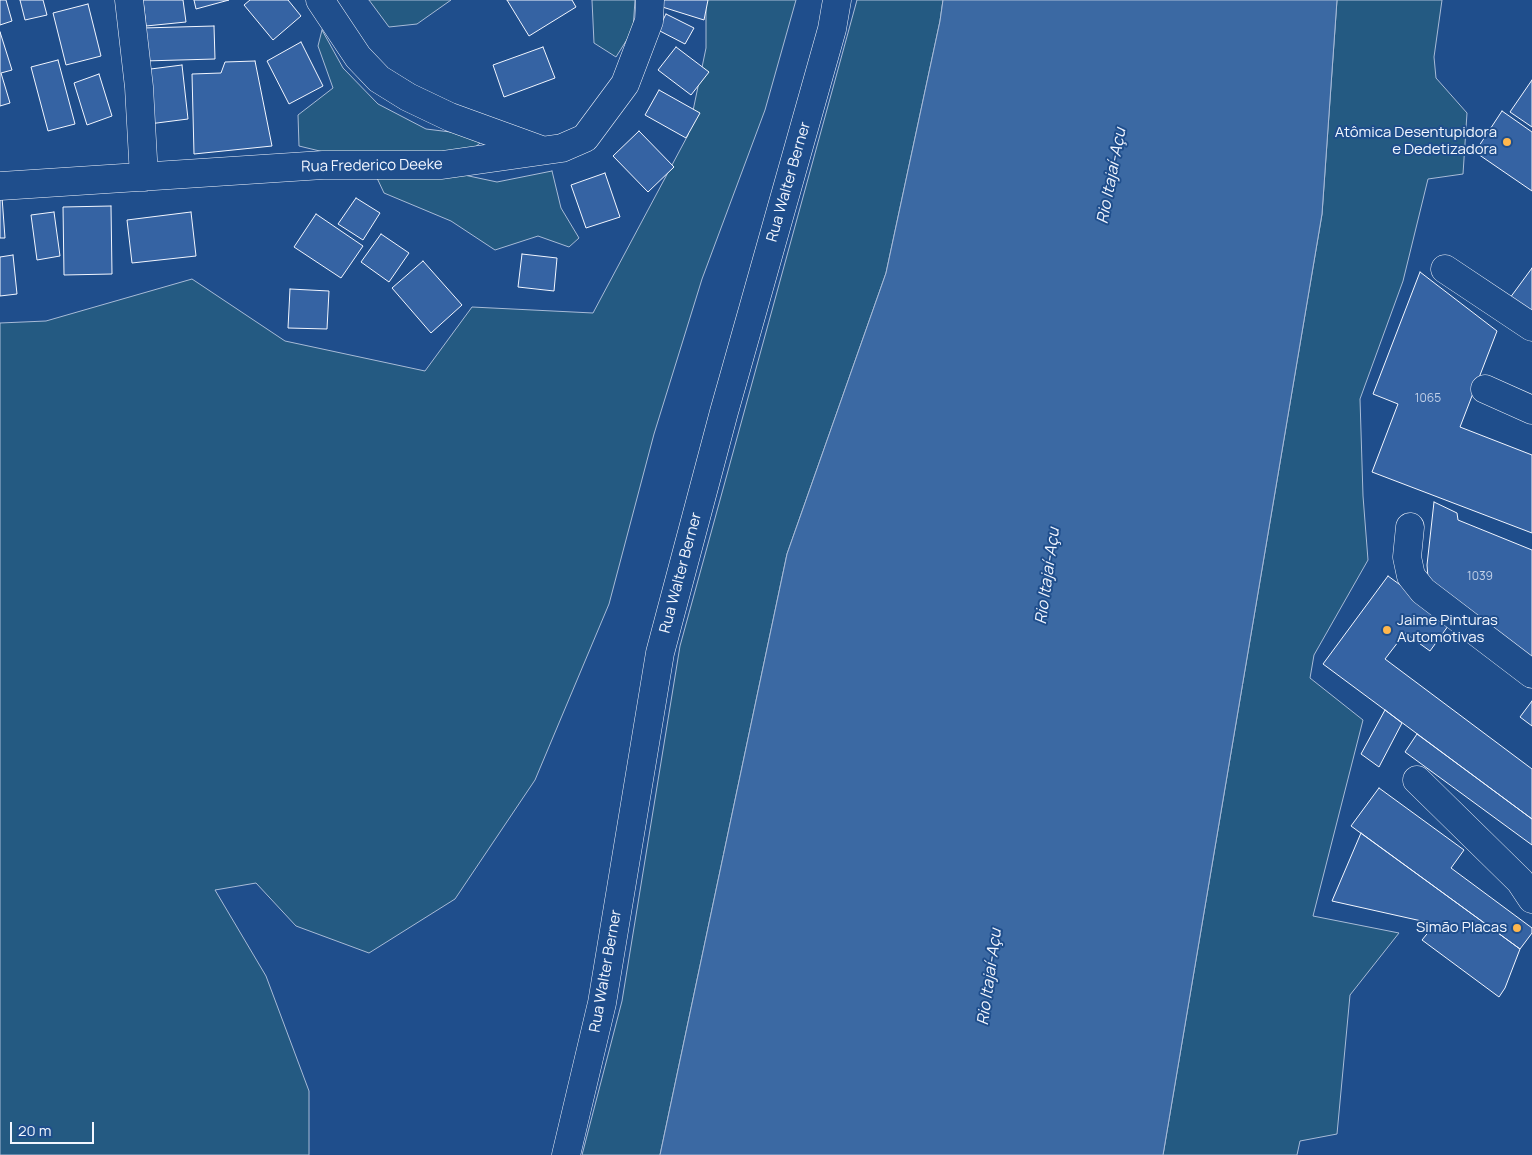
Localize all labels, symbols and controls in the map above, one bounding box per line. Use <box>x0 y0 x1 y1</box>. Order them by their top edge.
street label: Rua Walter Berner <box>763 120 815 244</box>
place label: Atômica Desentupidora e Dedetizadora <box>1335 124 1497 159</box>
water label: Rio Itajaí-Açu <box>1093 127 1131 225</box>
marker: Atômica Desentupidora e Dedetizadora <box>1501 136 1513 148</box>
street label: Rua Frederico Deeke <box>301 156 443 176</box>
house number: 1065 <box>1415 392 1441 406</box>
street label: Rua Walter Berner <box>656 511 706 635</box>
water label: Rio Itajaí-Açu <box>1032 527 1064 625</box>
house number: 1039 <box>1467 570 1493 584</box>
place label: Jaime Pinturas Automotivas <box>1397 612 1498 647</box>
marker: Jaime Pinturas Automotivas <box>1381 624 1393 636</box>
street label: Rua Walter Berner <box>586 908 626 1034</box>
place label: Simão Placas <box>1416 919 1507 937</box>
marker: Simão Placas <box>1511 922 1523 934</box>
water label: Rio Itajaí-Açu <box>974 928 1006 1026</box>
scale bar <box>12 1112 96 1144</box>
text: 20 m <box>18 1120 51 1141</box>

